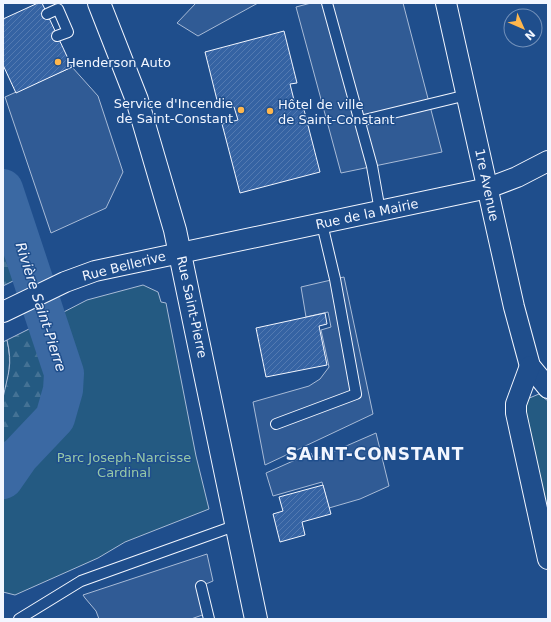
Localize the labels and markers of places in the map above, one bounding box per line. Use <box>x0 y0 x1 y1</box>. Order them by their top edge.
place label: Henderson Auto <box>66 55 171 70</box>
marker: Henderson Auto <box>53 57 63 67</box>
place label: Service d'Incendie de Saint-Constant <box>114 96 233 126</box>
place label: Hôtel de ville de Saint-Constant <box>278 97 395 127</box>
marker: Service d'Incendie de Saint-Constant <box>236 105 246 115</box>
marker: Hôtel de ville de Saint-Constant <box>265 106 275 116</box>

